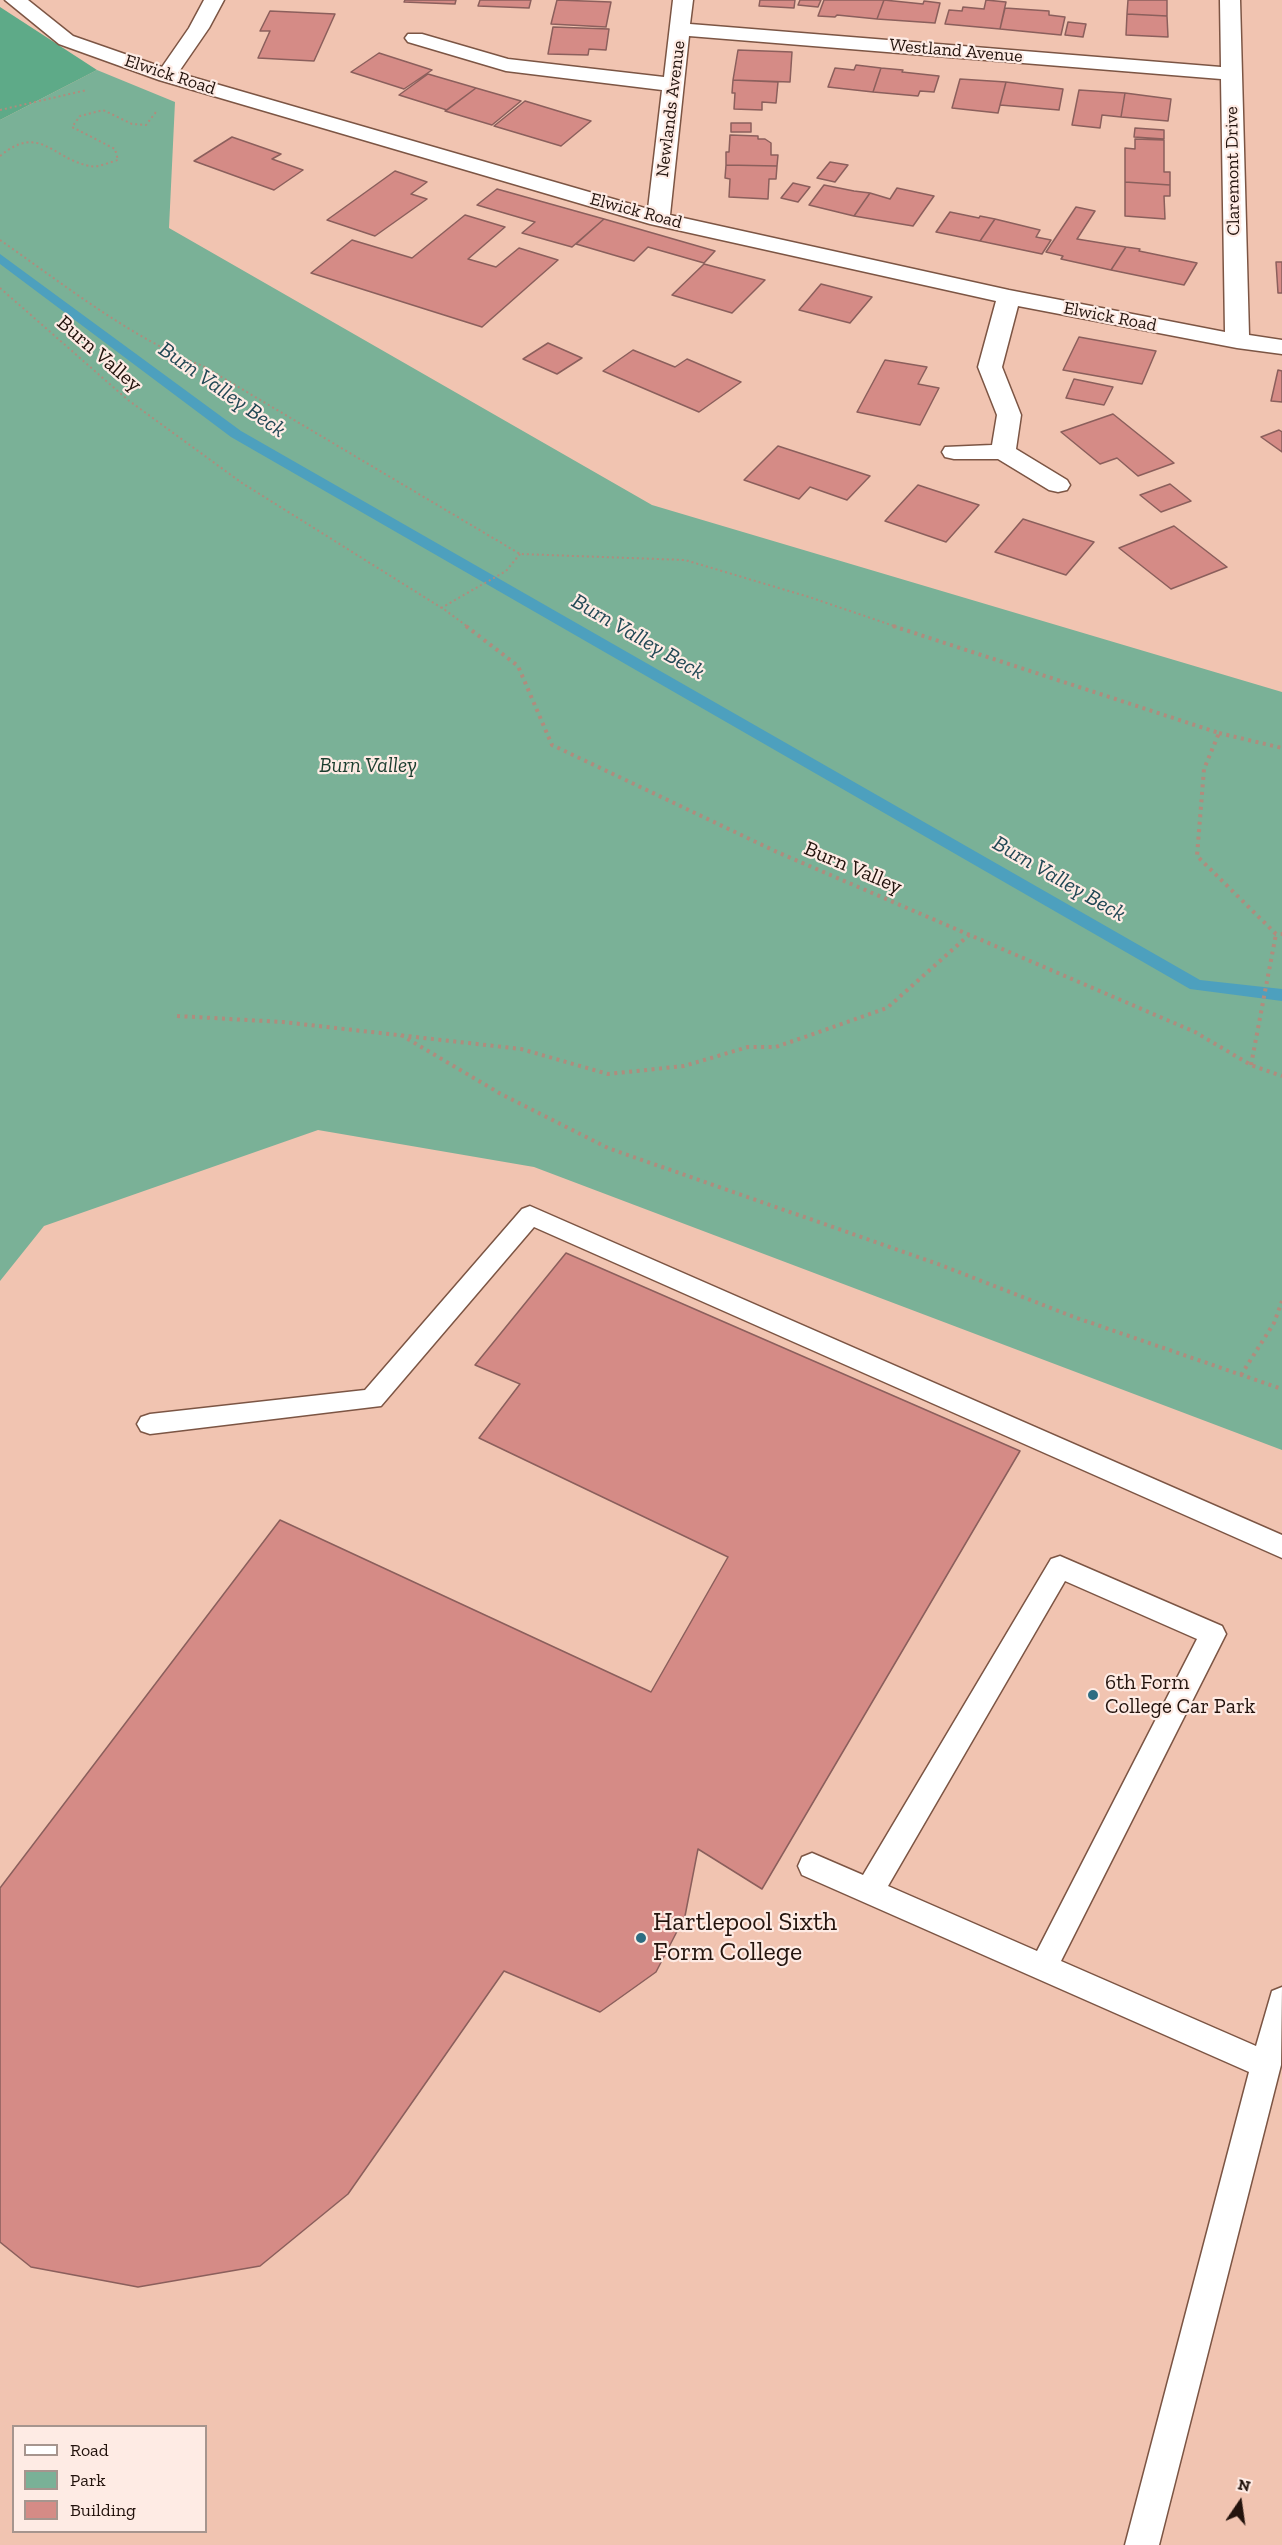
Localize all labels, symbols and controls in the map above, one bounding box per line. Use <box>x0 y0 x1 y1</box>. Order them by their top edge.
street label: Westland Avenue <box>888 34 1024 68</box>
street label: Newlands Avenue <box>652 39 690 179</box>
street label: Elwick Road <box>122 50 218 100</box>
street label: Claremont Drive <box>1221 106 1245 236</box>
street label: Elwick Road <box>588 188 684 234</box>
street label: Elwick Road <box>1062 297 1158 337</box>
street label: Burn Valley <box>52 310 146 398</box>
water label: Burn Valley Beck <box>153 336 291 444</box>
water label: Burn Valley Beck <box>567 588 709 686</box>
park label: Burn Valley <box>319 753 417 779</box>
water label: Burn Valley Beck <box>988 830 1130 928</box>
street label: Burn Valley <box>800 836 906 900</box>
place label: 6th Form College Car Park <box>1105 1670 1256 1720</box>
marker: 6th Form College Car Park <box>1086 1688 1100 1702</box>
place label: Hartlepool Sixth Form College <box>653 1907 837 1968</box>
marker: Hartlepool Sixth Form College <box>634 1931 648 1945</box>
legend <box>12 2425 207 2533</box>
text: Road <box>70 2439 109 2461</box>
text: Park <box>70 2469 106 2491</box>
north arrow <box>1210 2473 1270 2533</box>
text: N <box>1236 2474 1252 2496</box>
text: Building <box>70 2499 136 2521</box>

